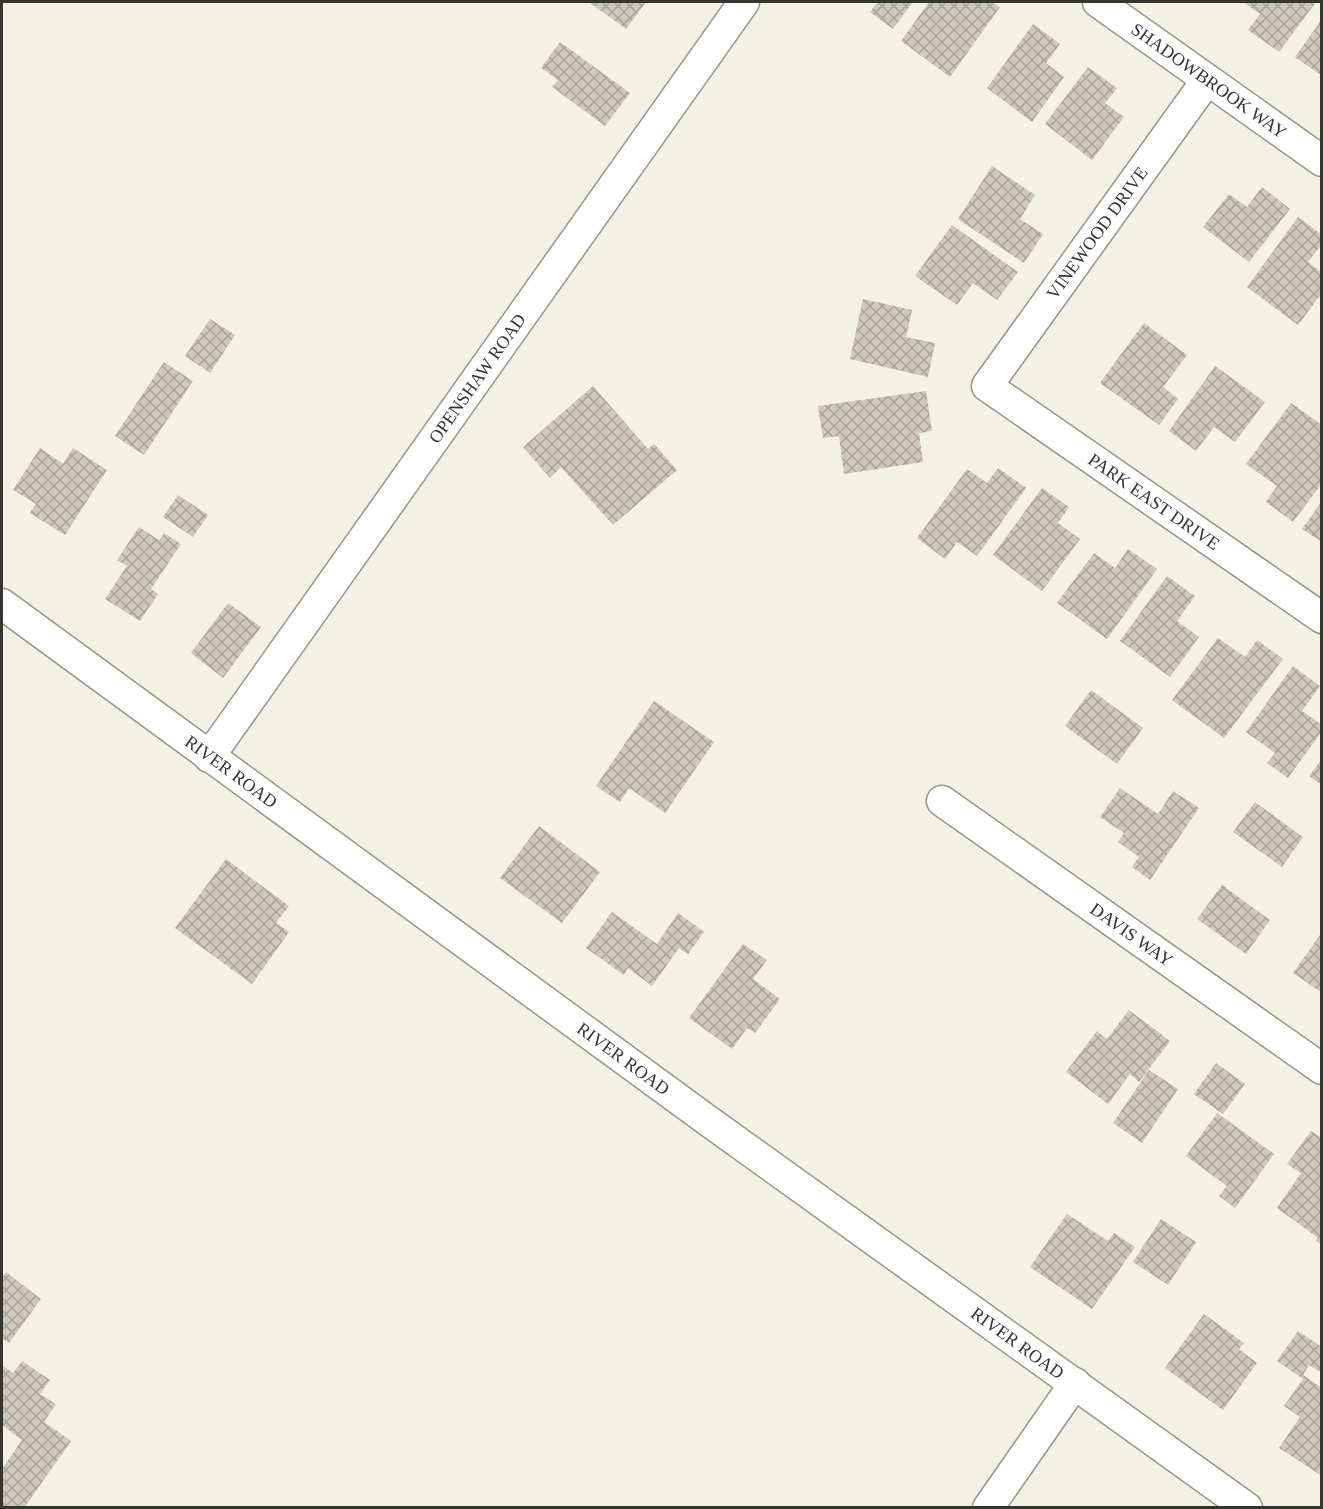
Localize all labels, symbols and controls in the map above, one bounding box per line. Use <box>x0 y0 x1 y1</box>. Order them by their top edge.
street label: SHADOWBROOK WAY <box>1127 19 1290 143</box>
street label: VINEWOOD DRIVE <box>1042 163 1152 303</box>
street label: OPENSHAW ROAD <box>425 310 530 447</box>
street label: PARK EAST DRIVE <box>1085 449 1223 554</box>
street label: RIVER ROAD <box>181 731 281 812</box>
street label: DAVIS WAY <box>1087 899 1177 971</box>
street label: RIVER ROAD <box>573 1018 673 1099</box>
street label: RIVER ROAD <box>967 1303 1068 1383</box>

